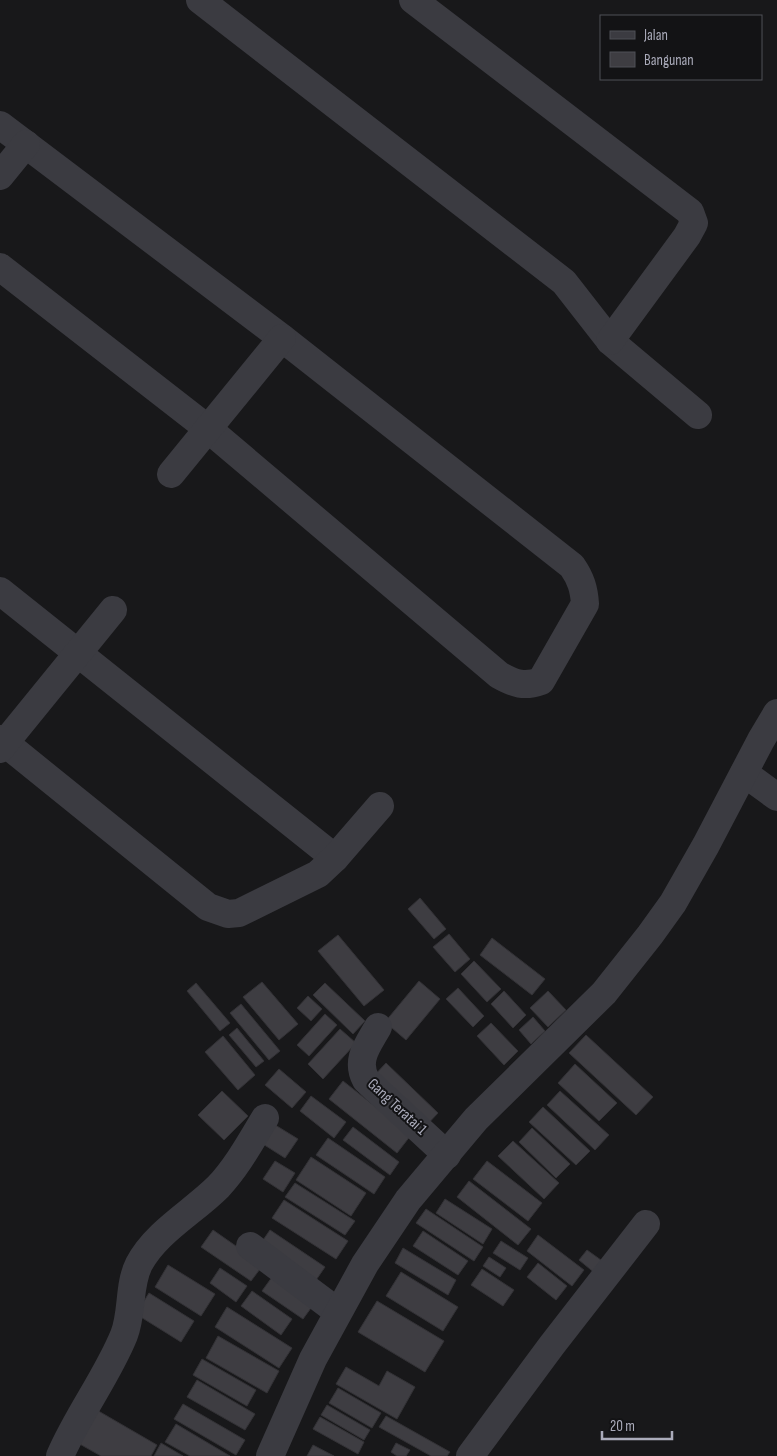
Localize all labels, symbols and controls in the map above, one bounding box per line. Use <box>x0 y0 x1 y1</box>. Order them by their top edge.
legend <box>600 15 762 80</box>
text: Jalan <box>643 26 668 45</box>
text: Bangunan <box>644 51 694 70</box>
street label: Gang Teratai 1 <box>363 1075 431 1140</box>
scale bar <box>602 1408 672 1440</box>
text: 20 m <box>610 1417 635 1436</box>

